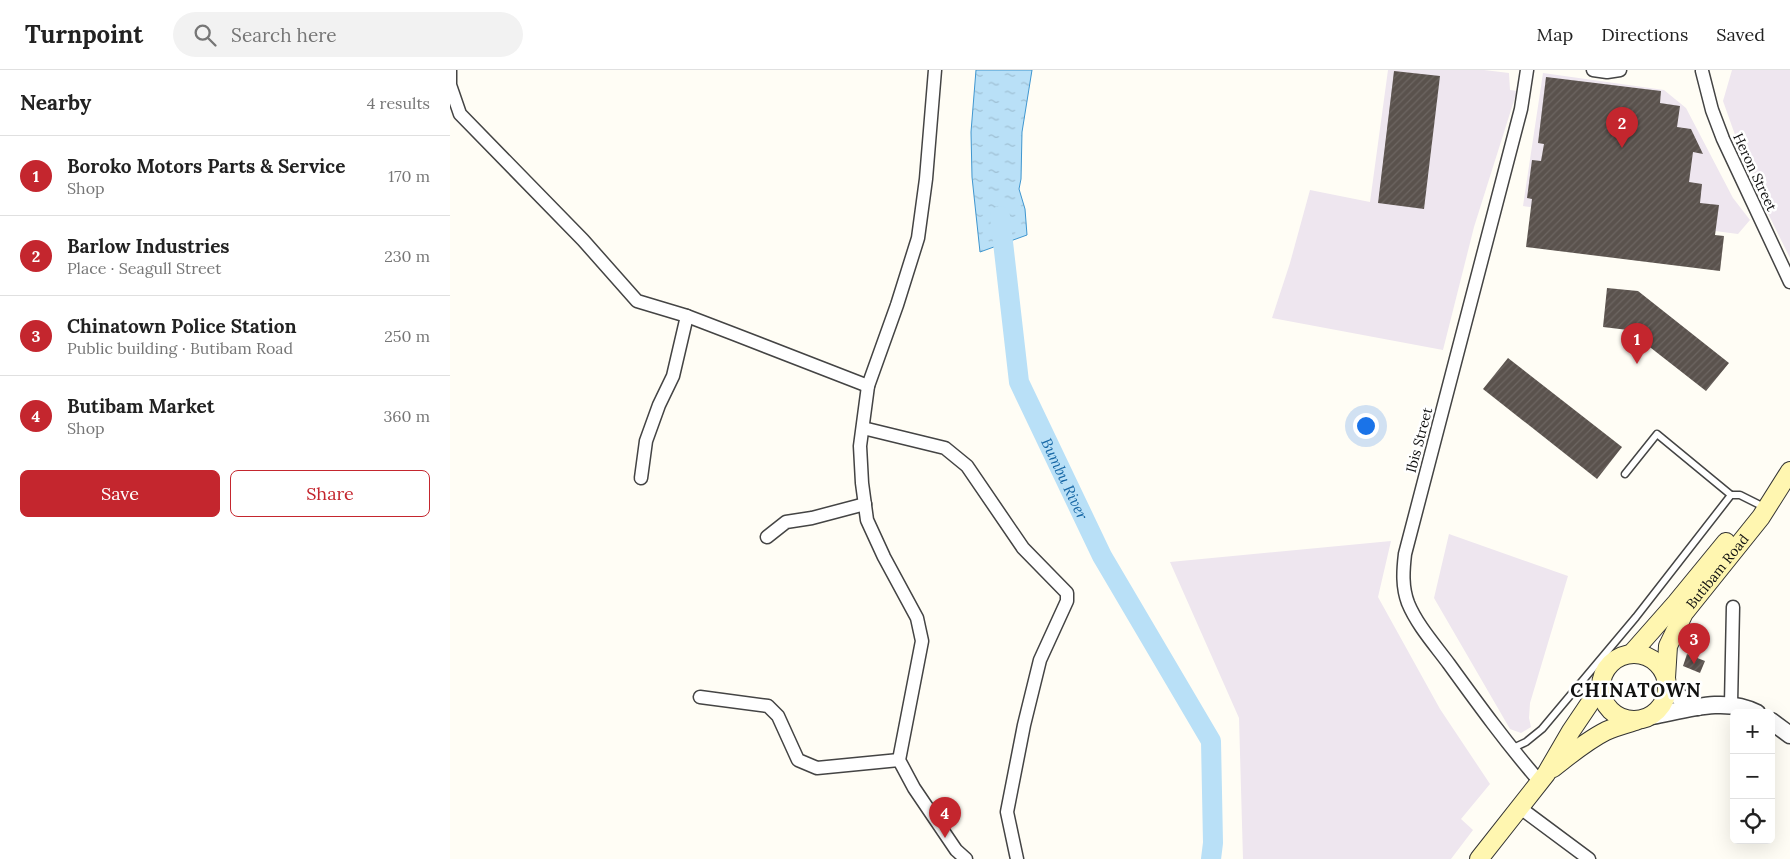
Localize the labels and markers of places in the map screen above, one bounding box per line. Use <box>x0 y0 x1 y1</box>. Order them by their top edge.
pin: 2 <box>1606 107 1638 148</box>
pin: 1 <box>1621 323 1653 364</box>
pin: 3 <box>1678 623 1710 664</box>
pin: 4 <box>929 797 961 838</box>

